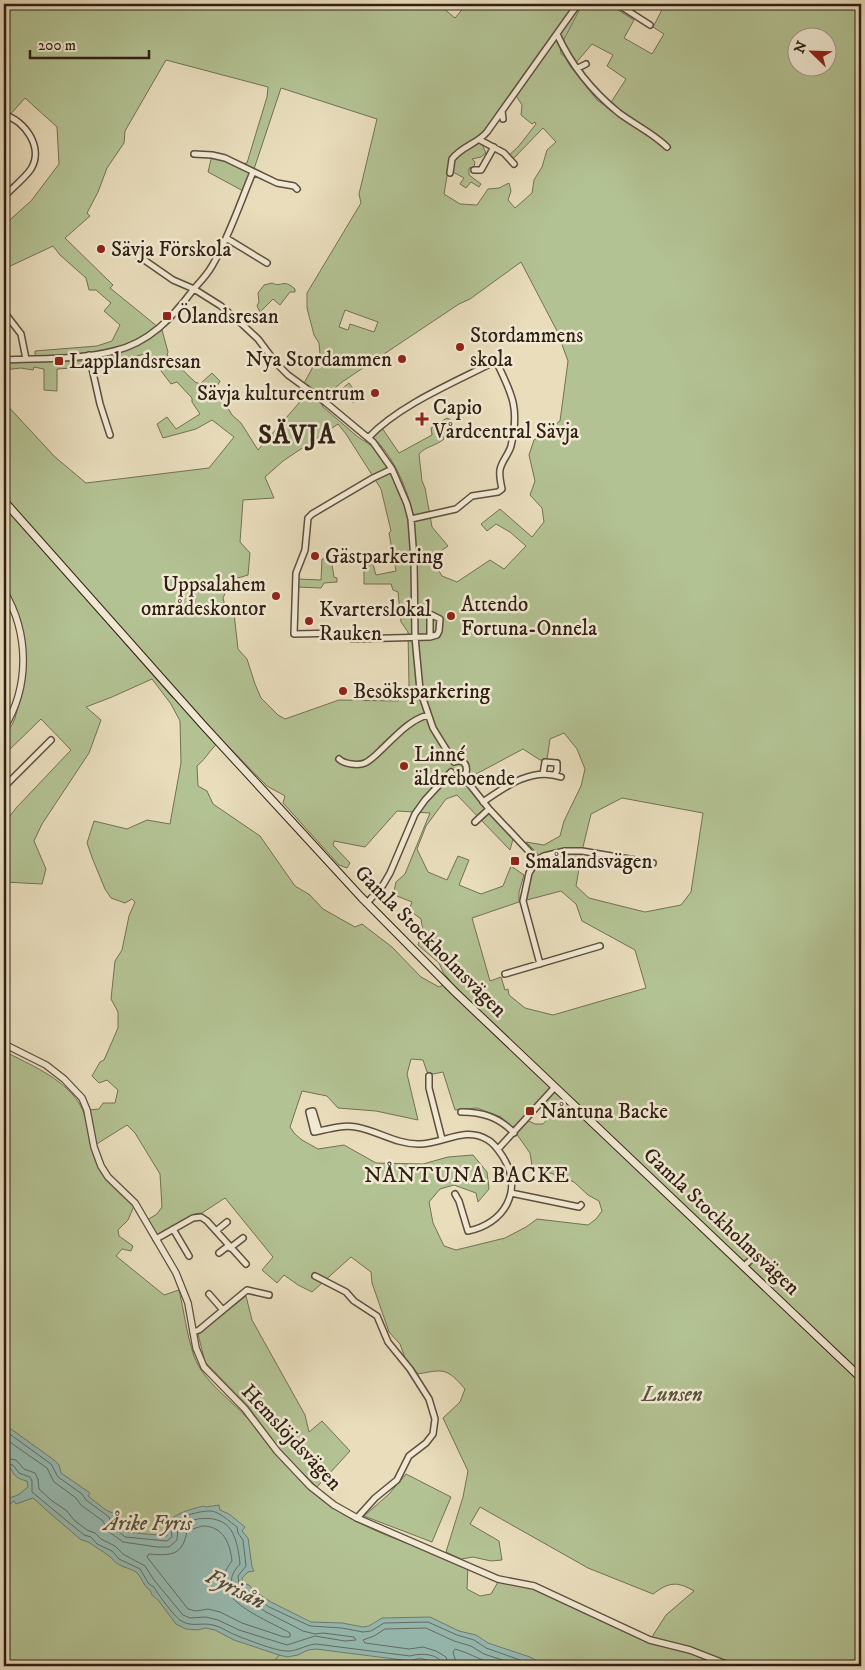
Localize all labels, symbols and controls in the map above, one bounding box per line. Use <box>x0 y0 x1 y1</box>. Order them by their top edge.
scale bar <box>30 28 149 60</box>
north arrow <box>788 28 838 78</box>
text: 200 m <box>38 36 76 55</box>
text: N <box>790 38 812 56</box>
place label: Sävja Förskola <box>111 237 231 263</box>
marker: Sävja Förskola <box>95 243 107 255</box>
place label: Ölandsresan <box>177 303 279 330</box>
marker: Ölandsresan <box>161 310 173 322</box>
place label: Stordammens skola <box>470 323 583 373</box>
marker: Stordammens skola <box>454 341 466 353</box>
place label: Nya Stordammen <box>246 347 392 373</box>
place label: Lapplandsresan <box>69 349 201 375</box>
marker: Nya Stordammen <box>396 353 408 365</box>
marker: Lapplandsresan <box>53 355 65 367</box>
place label: Sävja kulturcentrum <box>197 381 365 407</box>
marker: Sävja kulturcentrum <box>369 387 381 399</box>
place label: Capio Vårdcentral Sävja <box>432 395 579 445</box>
marker: Capio Vårdcentral Sävja <box>415 412 429 426</box>
district label: SÄVJA <box>258 418 336 452</box>
place label: Gästparkering <box>325 544 444 570</box>
marker: Gästparkering <box>309 550 321 562</box>
place label: Uppsalahem områdeskontor <box>141 572 266 622</box>
marker: Uppsalahem områdeskontor <box>270 590 282 602</box>
place label: Attendo Fortuna-Onnela <box>461 592 597 642</box>
place label: Kvarterslokal Rauken <box>319 597 432 647</box>
marker: Attendo Fortuna-Onnela <box>445 610 457 622</box>
marker: Kvarterslokal Rauken <box>303 615 315 627</box>
place label: Besöksparkering <box>353 679 491 705</box>
marker: Besöksparkering <box>337 685 349 697</box>
place label: Linné äldreboende <box>414 742 515 792</box>
marker: Linné äldreboende <box>398 760 410 772</box>
place label: Smålandsvägen <box>525 849 652 875</box>
marker: Smålandsvägen <box>509 855 521 867</box>
street label: Gamla Stockholmsvägen <box>349 860 512 1023</box>
place label: Nåntuna Backe <box>540 1099 668 1125</box>
marker: Nåntuna Backe <box>524 1105 536 1117</box>
street label: Gamla Stockholmsvägen <box>638 1142 805 1301</box>
district label: NÅNTUNA BACKE <box>364 1161 570 1189</box>
street label: Hemslöjdsvägen <box>235 1379 347 1496</box>
park label: Lunsen <box>641 1382 703 1408</box>
park label: Årike Fyris <box>102 1510 193 1537</box>
water label: Fyrisån <box>201 1563 270 1616</box>

